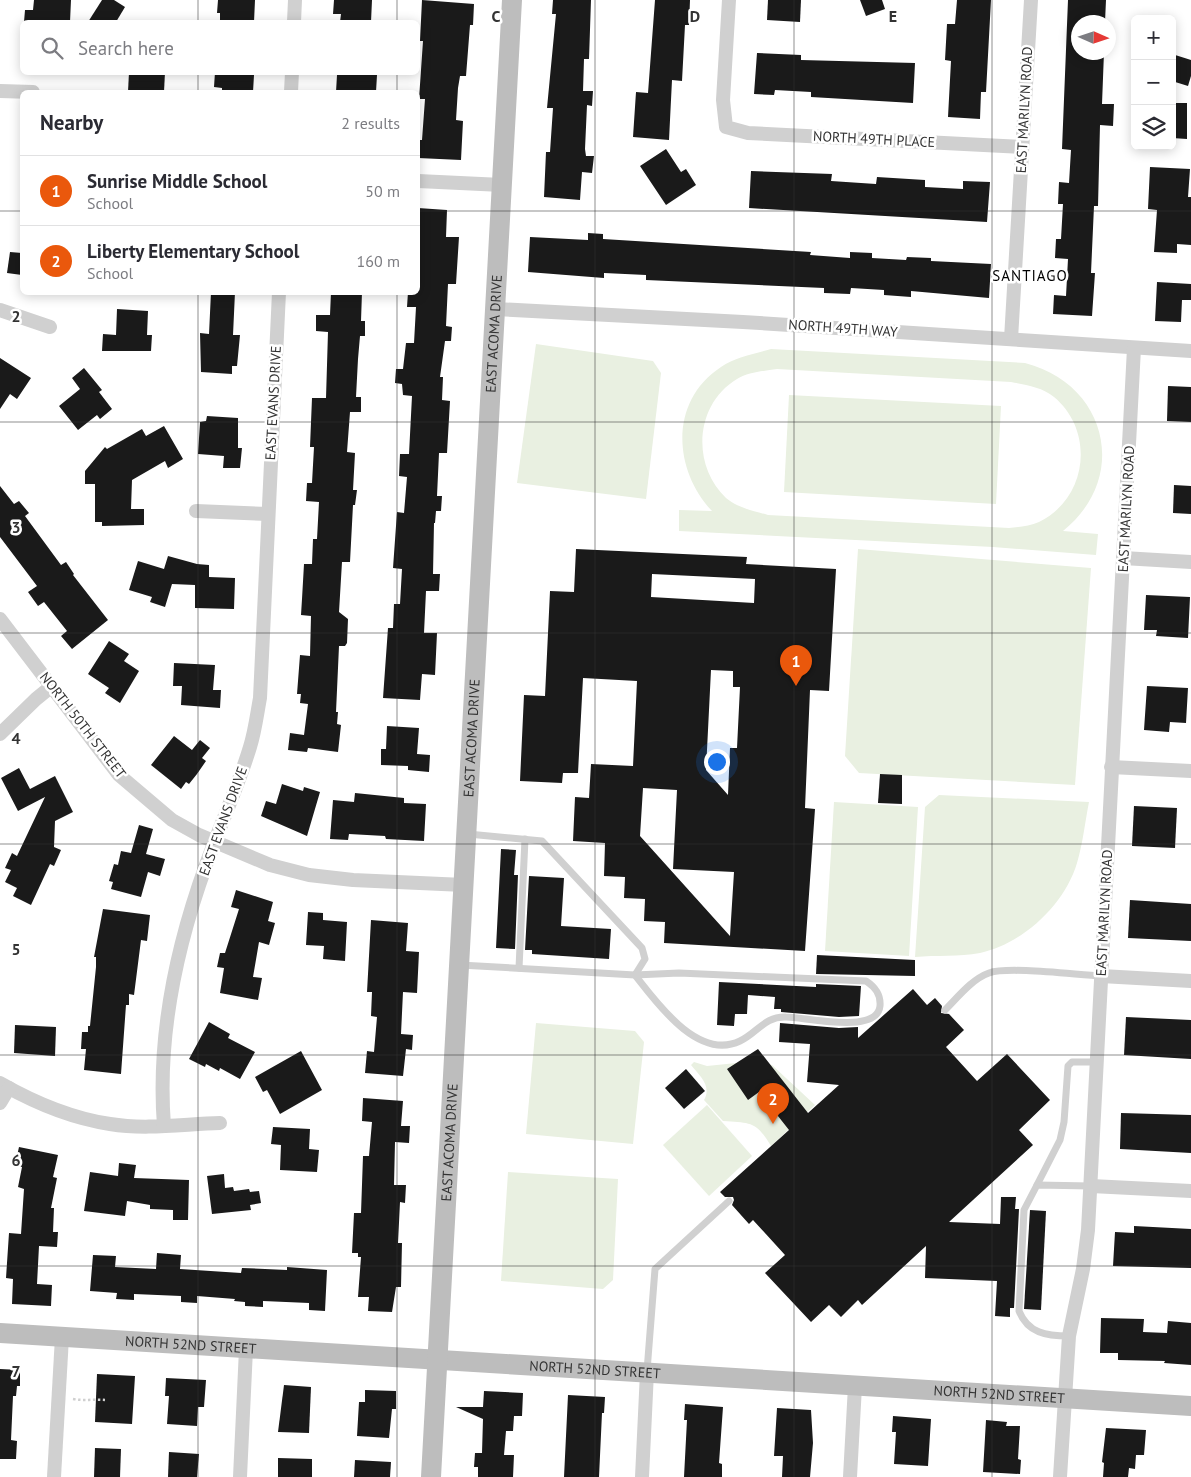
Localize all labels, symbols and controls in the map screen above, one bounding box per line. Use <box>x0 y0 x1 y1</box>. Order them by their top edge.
text: C <box>492 6 501 26</box>
text: D <box>690 6 700 26</box>
text: E <box>889 6 897 26</box>
north arrow <box>1071 15 1116 60</box>
map controls <box>1131 15 1176 150</box>
button: + <box>1131 15 1176 60</box>
search box <box>20 20 420 75</box>
icon: search <box>38 34 66 62</box>
text: Search here <box>78 36 174 60</box>
street label: EAST MARILYN ROAD <box>1012 46 1036 174</box>
button: − <box>1131 60 1176 105</box>
button: layers <box>1131 105 1176 150</box>
text: Nearby <box>40 109 103 136</box>
text: 2 results <box>341 113 400 133</box>
street label: NORTH 49TH PLACE <box>813 127 935 151</box>
text: Sunrise Middle School <box>87 169 267 193</box>
text: 1 <box>51 181 61 201</box>
text: 50 m <box>365 181 400 201</box>
text: School <box>87 193 133 213</box>
text: Liberty Elementary School <box>87 239 299 263</box>
text: 2 <box>51 251 61 271</box>
text: 160 m <box>357 251 400 271</box>
text: School <box>87 263 133 283</box>
district label: SANTIAGO <box>992 266 1068 285</box>
street label: EAST ACOMA DRIVE <box>481 274 506 393</box>
text: 2 <box>11 306 21 326</box>
street label: NORTH 49TH WAY <box>788 315 898 341</box>
street label: EAST EVANS DRIVE <box>261 345 285 461</box>
street label: EAST MARILYN ROAD <box>1114 445 1138 573</box>
text: 3 <box>11 517 21 537</box>
pin: 1 <box>780 645 812 686</box>
street label: NORTH 50TH STREET <box>36 668 130 782</box>
street label: EAST ACOMA DRIVE <box>459 679 484 798</box>
text: 4 <box>11 728 21 748</box>
your location <box>704 749 730 775</box>
street label: EAST EVANS DRIVE <box>195 764 251 878</box>
street label: EAST MARILYN ROAD <box>1092 849 1116 977</box>
text: 5 <box>11 939 21 959</box>
street label: EAST ACOMA DRIVE <box>437 1083 462 1202</box>
pin: 2 <box>757 1083 789 1124</box>
text: 6 <box>11 1150 21 1170</box>
street label: NORTH 52ND STREET <box>124 1332 257 1358</box>
street label: NORTH 52ND STREET <box>529 1356 661 1382</box>
text: 7 <box>11 1361 21 1381</box>
street label: NORTH 52ND STREET <box>933 1381 1065 1407</box>

